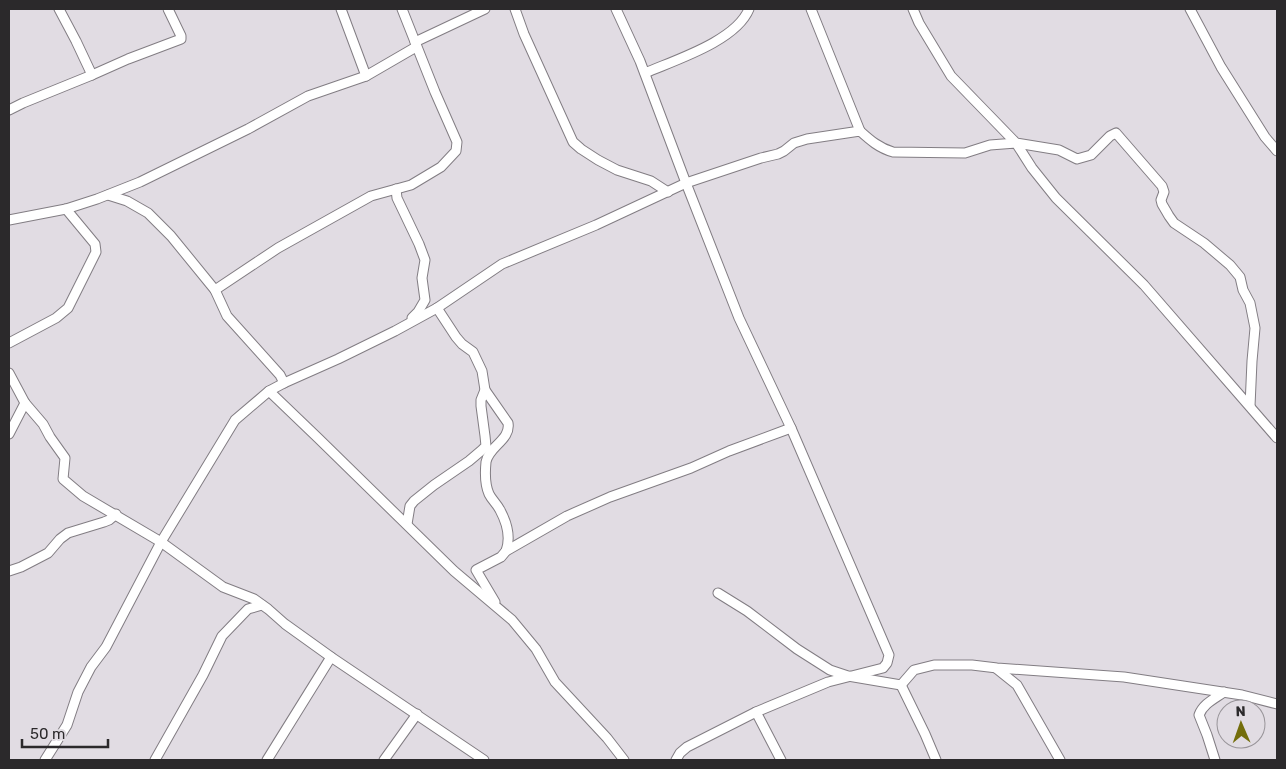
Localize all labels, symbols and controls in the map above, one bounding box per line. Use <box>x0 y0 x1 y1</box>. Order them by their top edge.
north arrow <box>1216 699 1266 749</box>
text: N <box>1235 703 1246 720</box>
scale bar <box>22 716 109 748</box>
text: 50 m <box>30 725 65 743</box>

